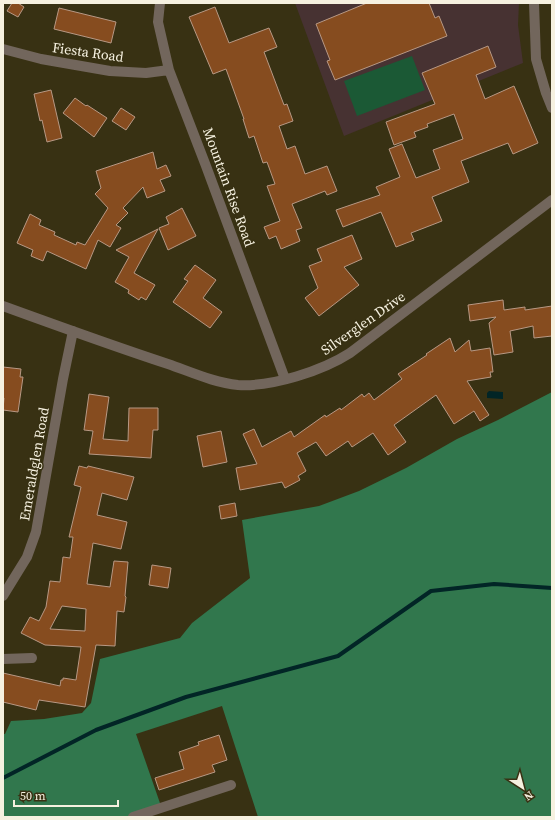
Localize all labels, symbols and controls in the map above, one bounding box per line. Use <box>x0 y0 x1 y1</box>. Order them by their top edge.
street label: Fiesta Road <box>51 37 125 67</box>
street label: Mountain Rise Road <box>198 125 260 249</box>
street label: Silverglen Drive <box>317 286 409 360</box>
street label: Emeraldglen Road <box>14 406 54 522</box>
north arrow <box>503 768 543 808</box>
scale bar <box>14 782 118 808</box>
text: N <box>521 787 536 804</box>
text: 50 m <box>20 788 46 804</box>

